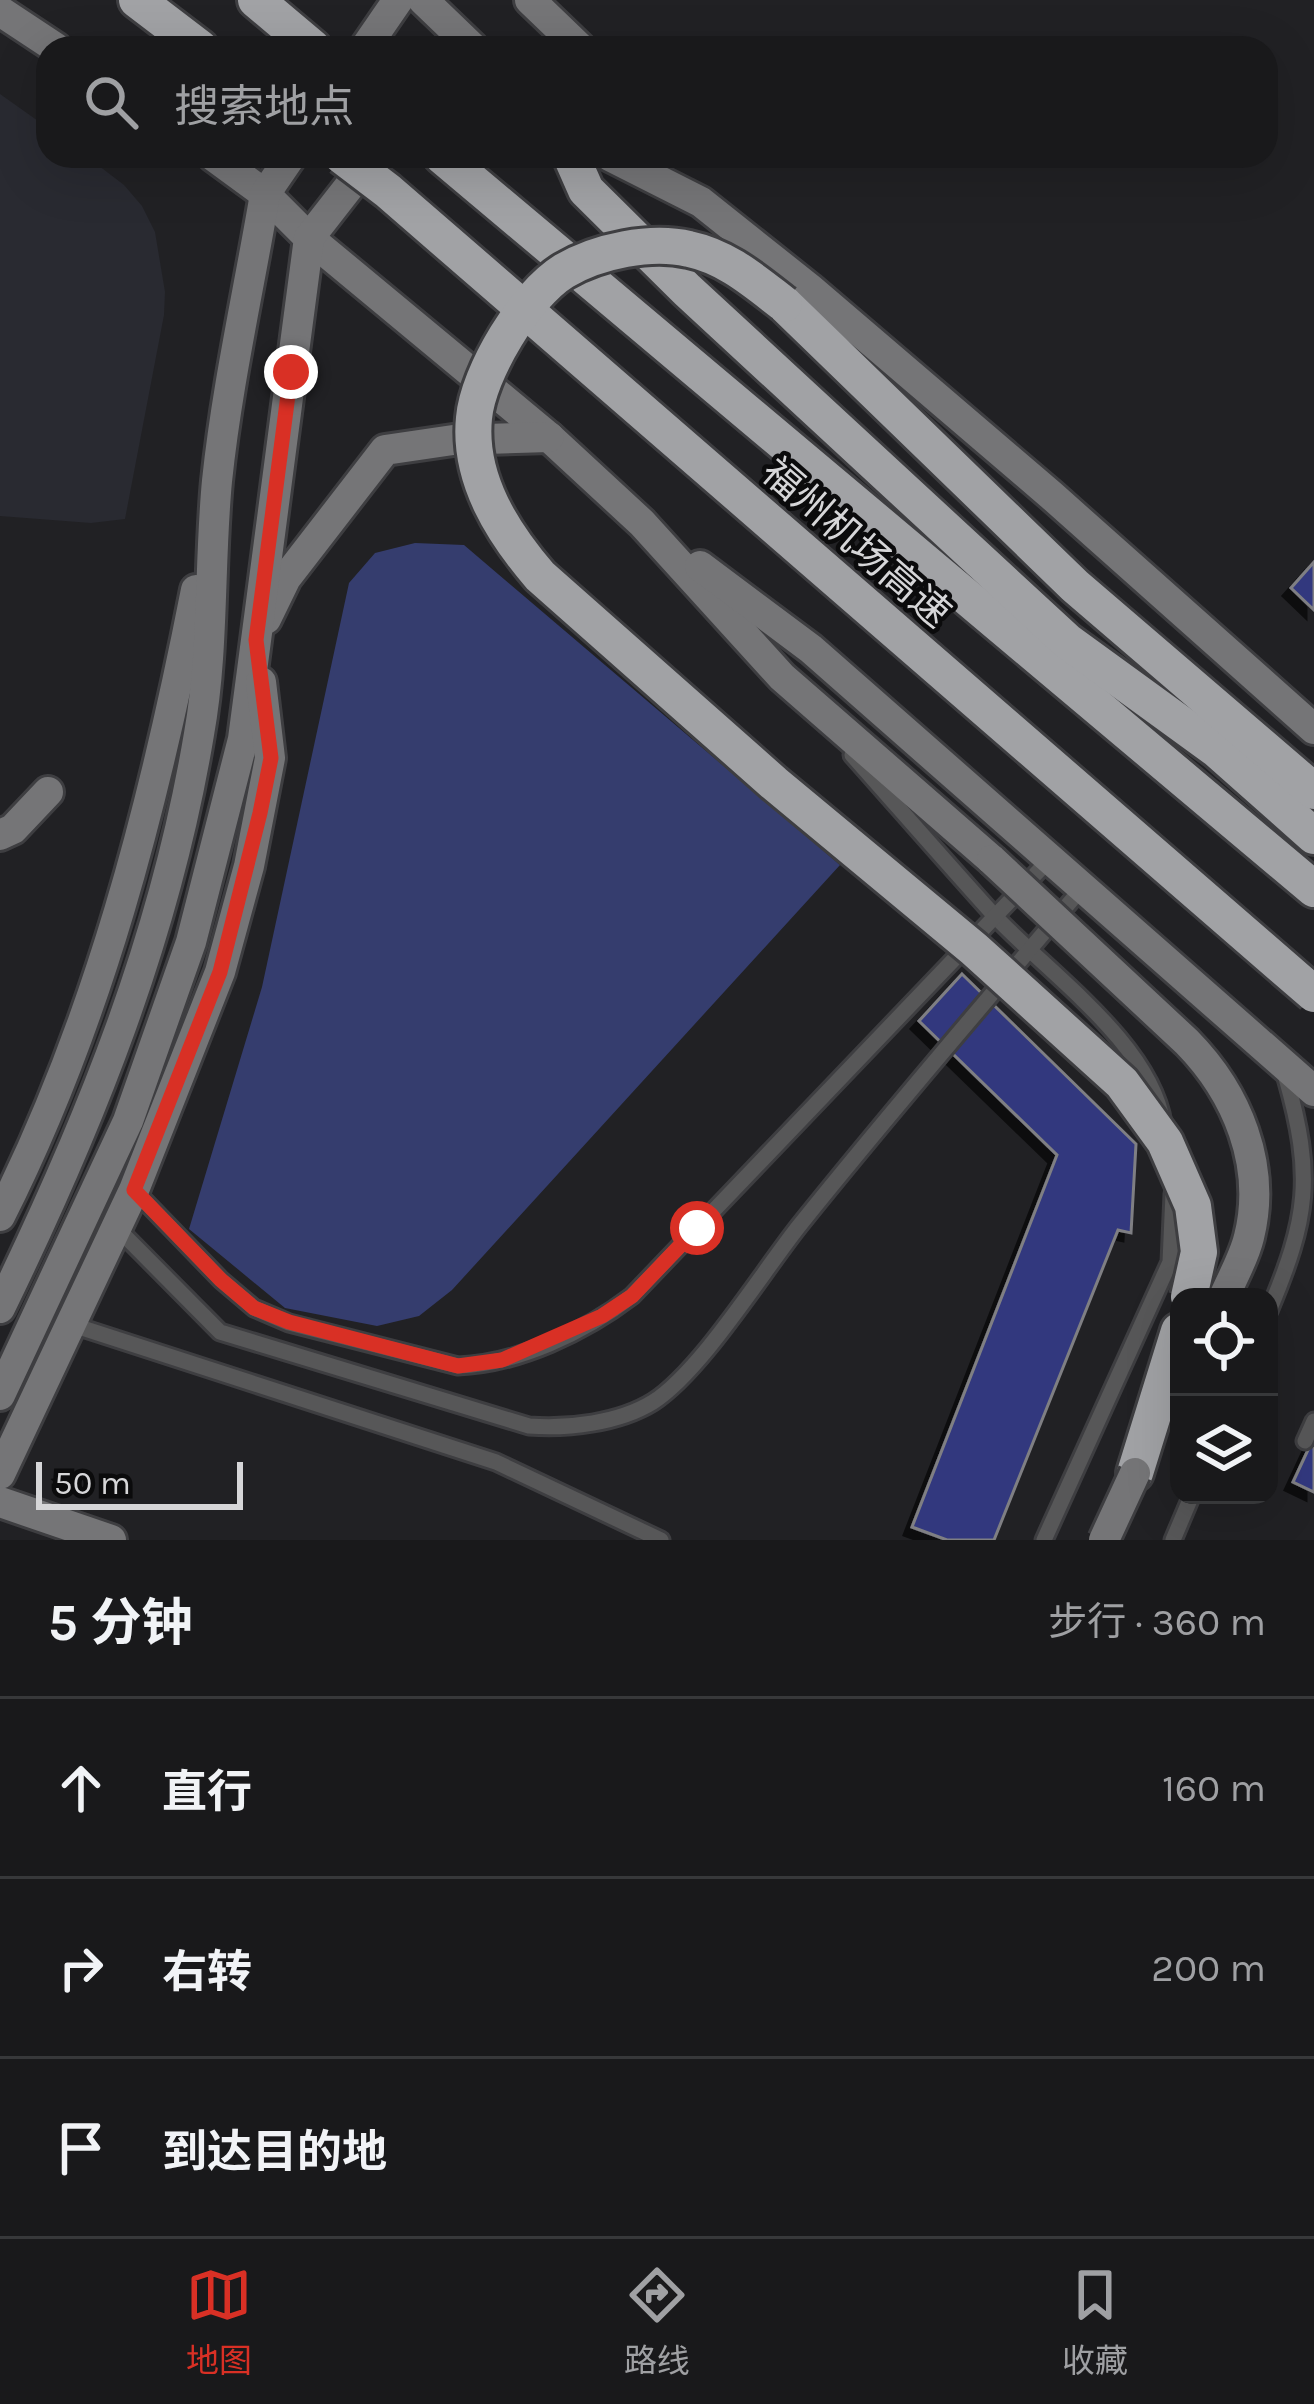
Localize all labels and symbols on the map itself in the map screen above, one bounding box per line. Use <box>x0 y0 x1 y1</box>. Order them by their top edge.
route end <box>264 345 318 399</box>
street label: 福州机场高速 <box>753 449 960 637</box>
route start <box>670 1201 724 1255</box>
scale bar <box>36 1456 243 1509</box>

